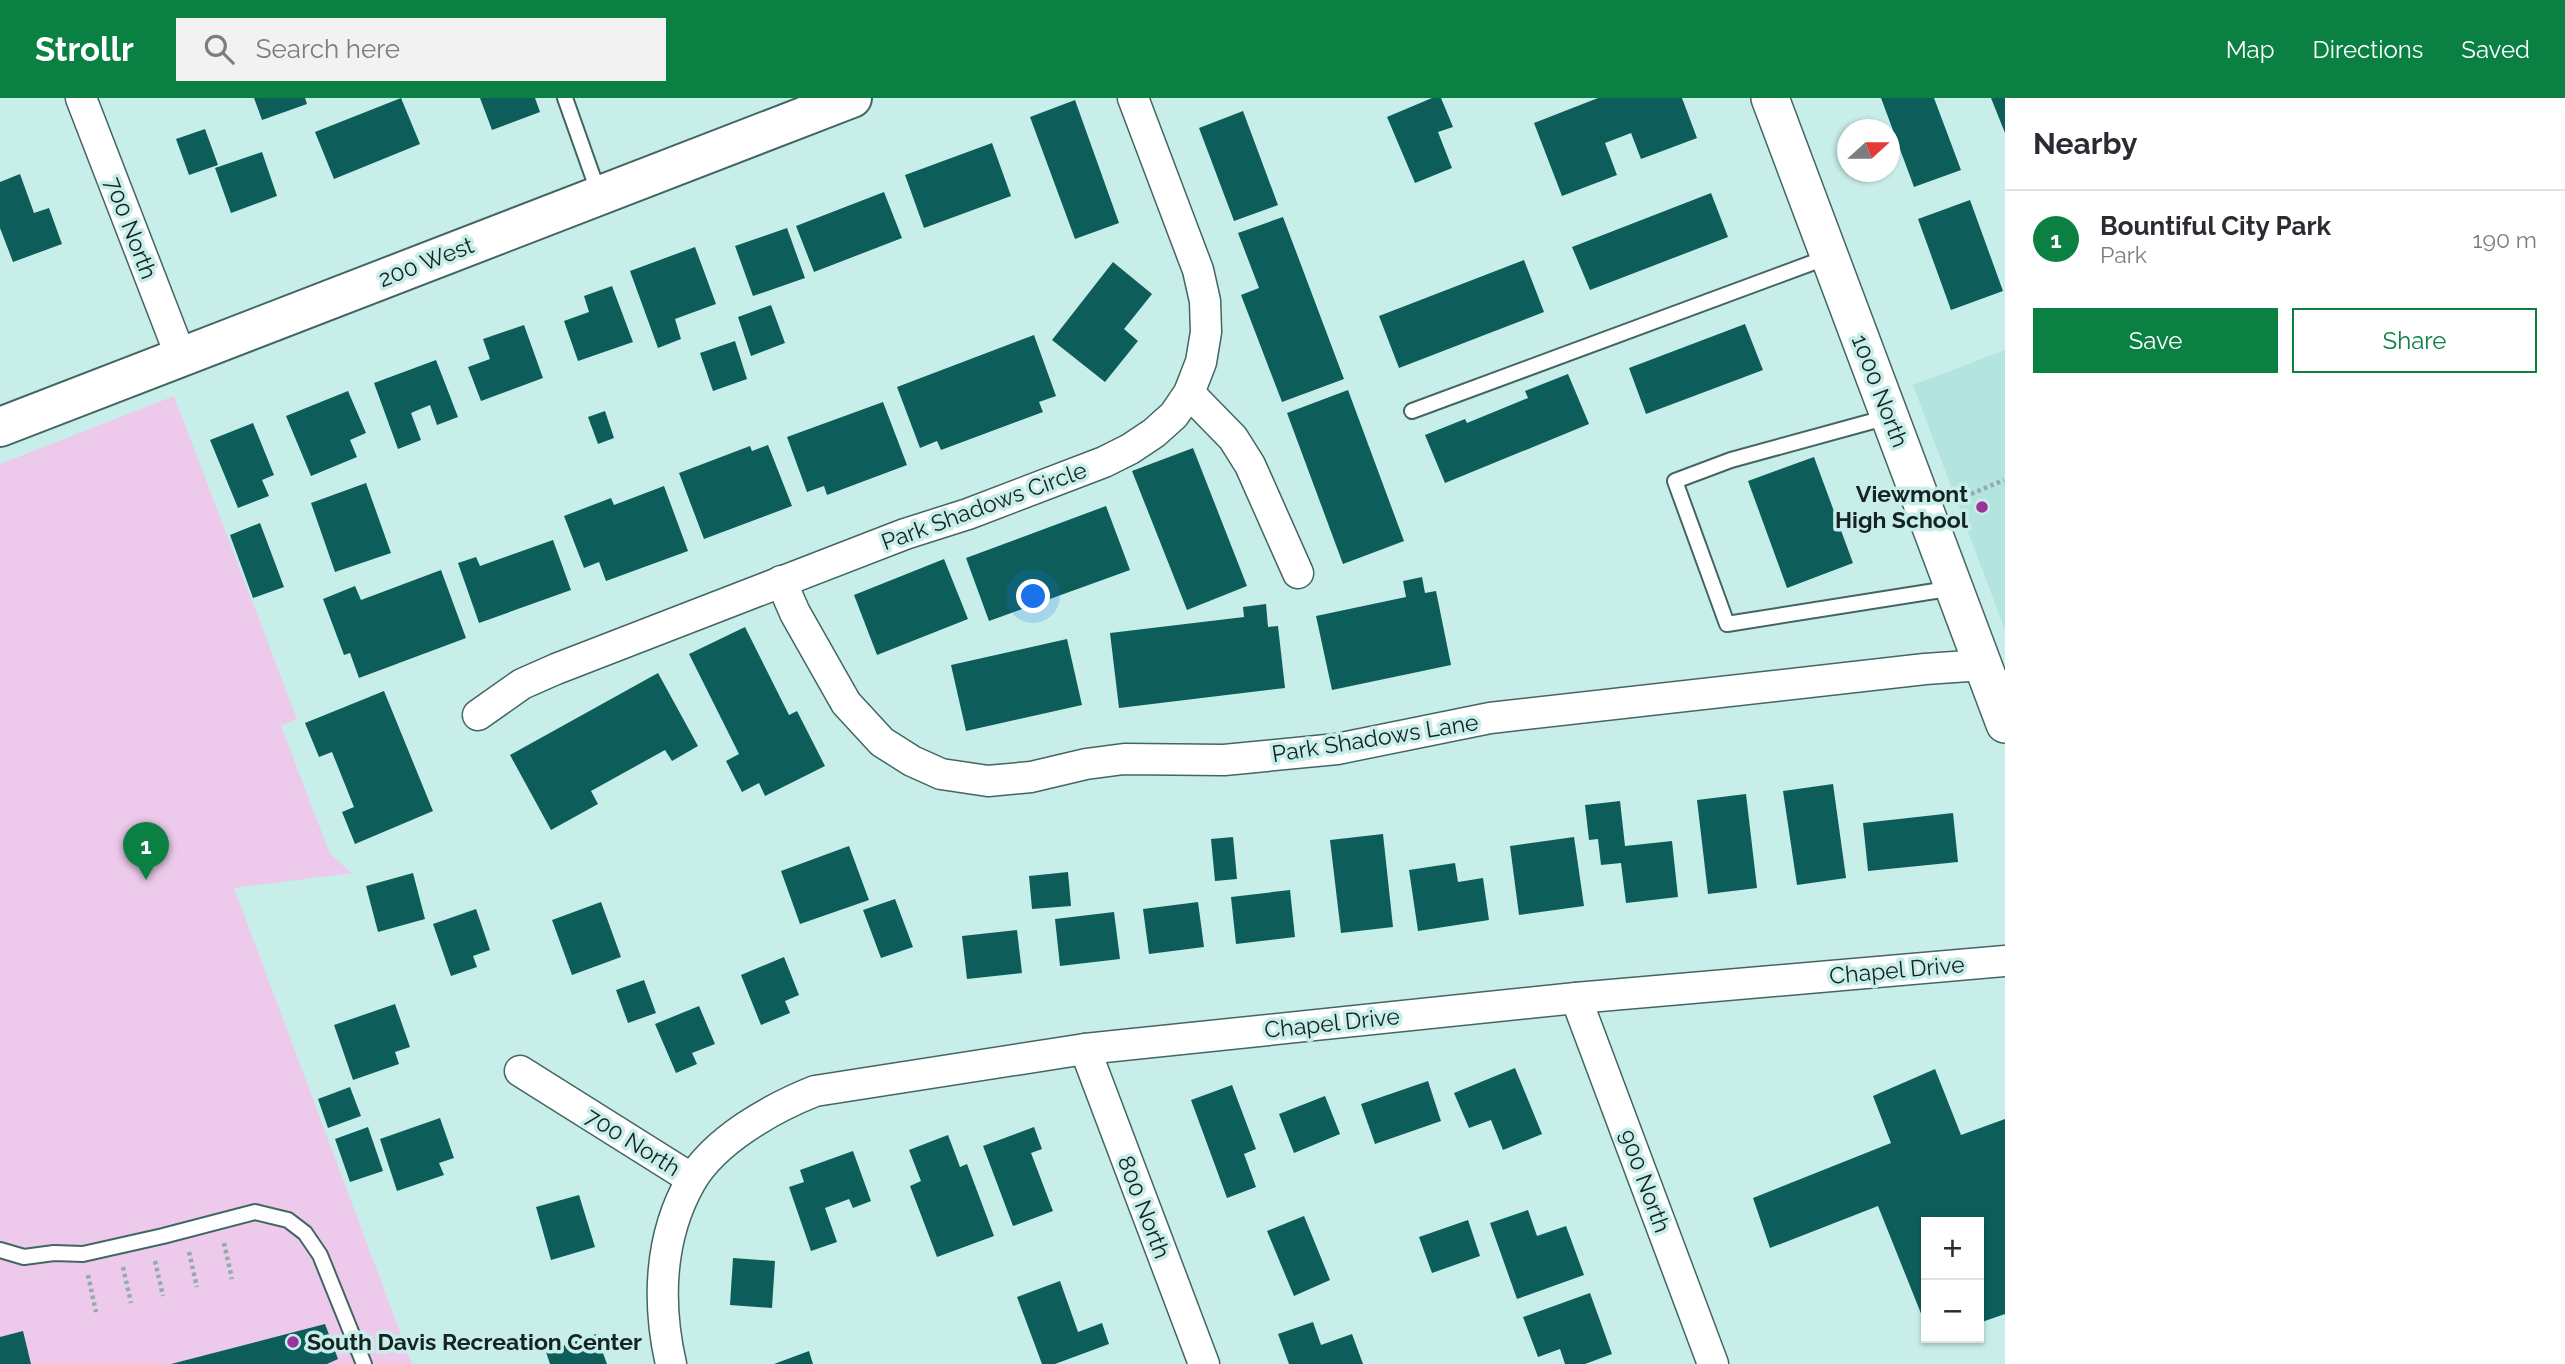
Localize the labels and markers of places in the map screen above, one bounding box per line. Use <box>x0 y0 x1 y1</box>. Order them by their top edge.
place label: Viewmont High School <box>1835 480 1969 533</box>
marker: Viewmont High School <box>1974 499 1990 515</box>
pin: 1 <box>123 822 169 880</box>
place label: South Davis Recreation Center <box>307 1328 642 1355</box>
marker: South Davis Recreation Center <box>285 1334 301 1350</box>

